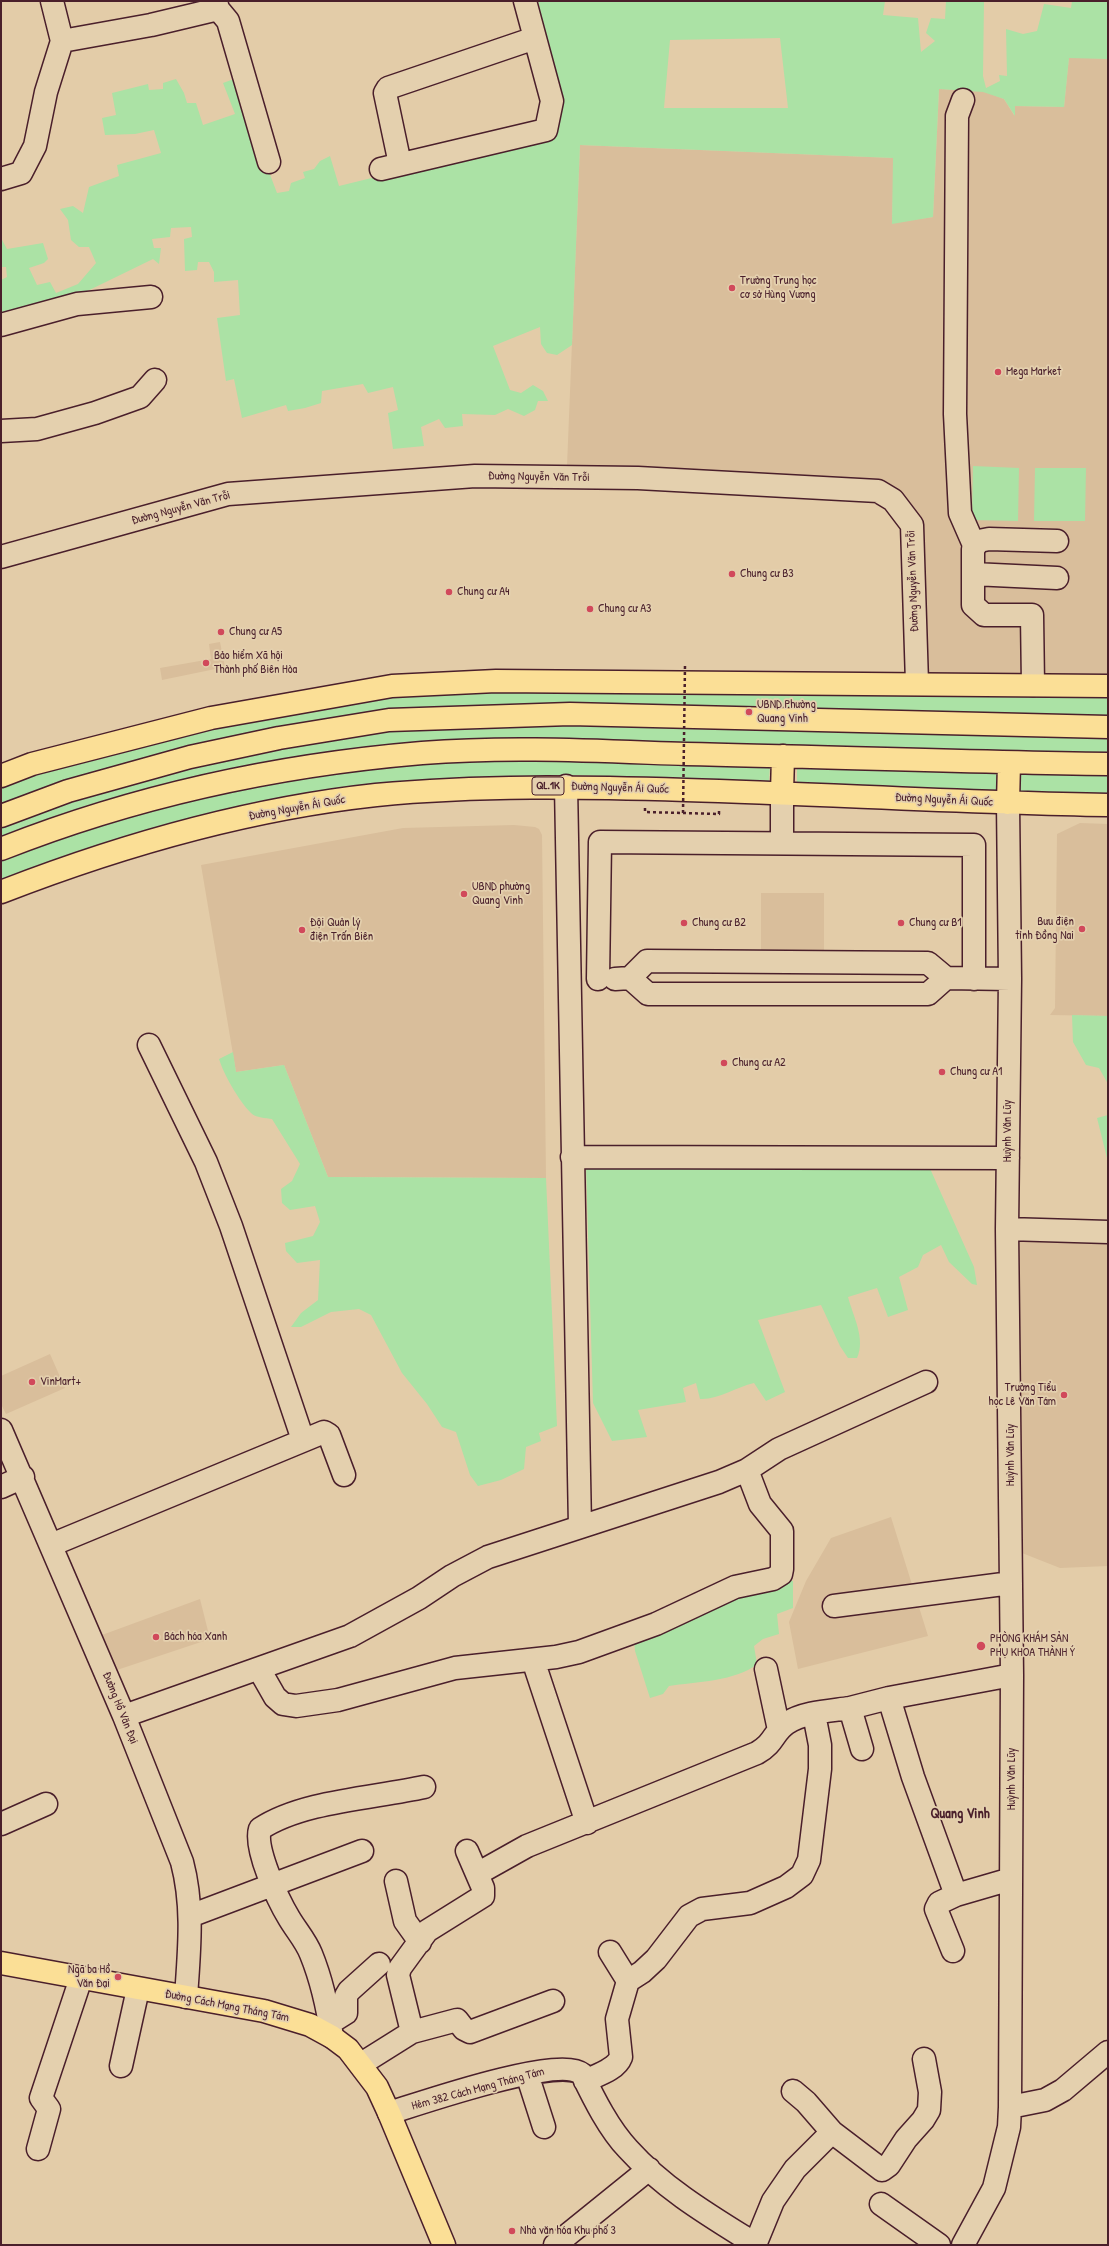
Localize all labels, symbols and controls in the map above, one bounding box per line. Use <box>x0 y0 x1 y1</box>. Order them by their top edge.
place label: Trường Trung học cơ sở Hùng Vương <box>740 274 816 302</box>
marker: Trường Trung học cơ sở Hùng Vương <box>727 283 737 293</box>
place label: Mega Market <box>1006 365 1061 379</box>
marker: Mega Market <box>993 367 1003 377</box>
street label: Đường Nguyễn Văn Trỗi <box>488 469 590 485</box>
street label: Đường Nguyễn Văn Trỗi <box>130 488 232 528</box>
street label: Đường Nguyễn Văn Trỗi <box>904 530 922 632</box>
place label: Chung cư B3 <box>740 567 794 581</box>
marker: Chung cư B3 <box>727 569 737 579</box>
place label: Chung cư A4 <box>457 585 510 599</box>
marker: Chung cư A4 <box>444 587 454 597</box>
place label: Chung cư A3 <box>598 602 651 616</box>
marker: Chung cư A3 <box>585 604 595 614</box>
place label: Chung cư A5 <box>229 625 282 639</box>
marker: Chung cư A5 <box>216 627 226 637</box>
place label: Bảo hiểm Xã hội Thành phố Biên Hòa <box>214 649 297 677</box>
marker: Bảo hiểm Xã hội Thành phố Biên Hòa <box>201 658 211 668</box>
place label: UBND Phường Quang Vinh <box>757 698 816 726</box>
marker: UBND Phường Quang Vinh <box>744 707 754 717</box>
road number: QL.1K <box>532 777 564 795</box>
street label: Đường Nguyễn Ái Quốc <box>571 779 669 797</box>
street label: Đường Nguyễn Ái Quốc <box>895 790 993 810</box>
street label: Đường Nguyễn Ái Quốc <box>248 792 346 824</box>
place label: UBND phường Quang Vinh <box>472 880 530 908</box>
marker: UBND phường Quang Vinh <box>459 889 469 899</box>
place label: Bưu điện tỉnh Đồng Nai <box>1015 915 1074 943</box>
place label: Đội Quản lý điện Trấn Biên <box>310 916 373 944</box>
place label: Chung cư B2 <box>692 916 746 930</box>
place label: Chung cư B1 <box>909 916 962 930</box>
marker: Chung cư B2 <box>679 918 689 928</box>
marker: Chung cư B1 <box>896 918 906 928</box>
marker: Bưu điện tỉnh Đồng Nai <box>1077 924 1087 934</box>
marker: Đội Quản lý điện Trấn Biên <box>297 925 307 935</box>
place label: Chung cư A2 <box>732 1056 786 1070</box>
marker: Chung cư A2 <box>719 1058 729 1068</box>
place label: Chung cư A1 <box>950 1065 1002 1079</box>
marker: Chung cư A1 <box>937 1067 947 1077</box>
street label: Huỳnh Văn Lũy <box>1001 1100 1015 1162</box>
place label: VinMart+ <box>40 1375 81 1389</box>
marker: VinMart+ <box>27 1377 37 1387</box>
place label: Trường Tiểu học Lê Văn Tám <box>989 1381 1056 1409</box>
marker: Trường Tiểu học Lê Văn Tám <box>1059 1390 1069 1400</box>
street label: Huỳnh Văn Lũy <box>1004 1424 1018 1486</box>
place label: Bách hóa Xanh <box>164 1630 227 1644</box>
marker: Bách hóa Xanh <box>151 1632 161 1642</box>
place label: PHÒNG KHÁM SẢN PHỤ KHOA THÀNH Ý <box>990 1632 1075 1660</box>
marker: PHÒNG KHÁM SẢN PHỤ KHOA THÀNH Ý <box>975 1640 987 1652</box>
street label: Đường Hồ Văn Đại <box>99 1670 141 1746</box>
street label: Huỳnh Văn Lũy <box>1005 1748 1019 1810</box>
district label: Quang Vinh <box>930 1806 990 1822</box>
place label: Ngã ba Hồ Văn Đại <box>68 1963 110 1991</box>
marker: Ngã ba Hồ Văn Đại <box>113 1972 123 1982</box>
street label: Đường Cách Mạng Tháng Tám <box>164 1987 290 2025</box>
street label: Hẻm 382 Cách Mạng Tháng Tám <box>410 2064 546 2114</box>
place label: Nhà văn hóa Khu phố 3 <box>520 2224 616 2238</box>
marker: Nhà văn hóa Khu phố 3 <box>507 2226 517 2236</box>

